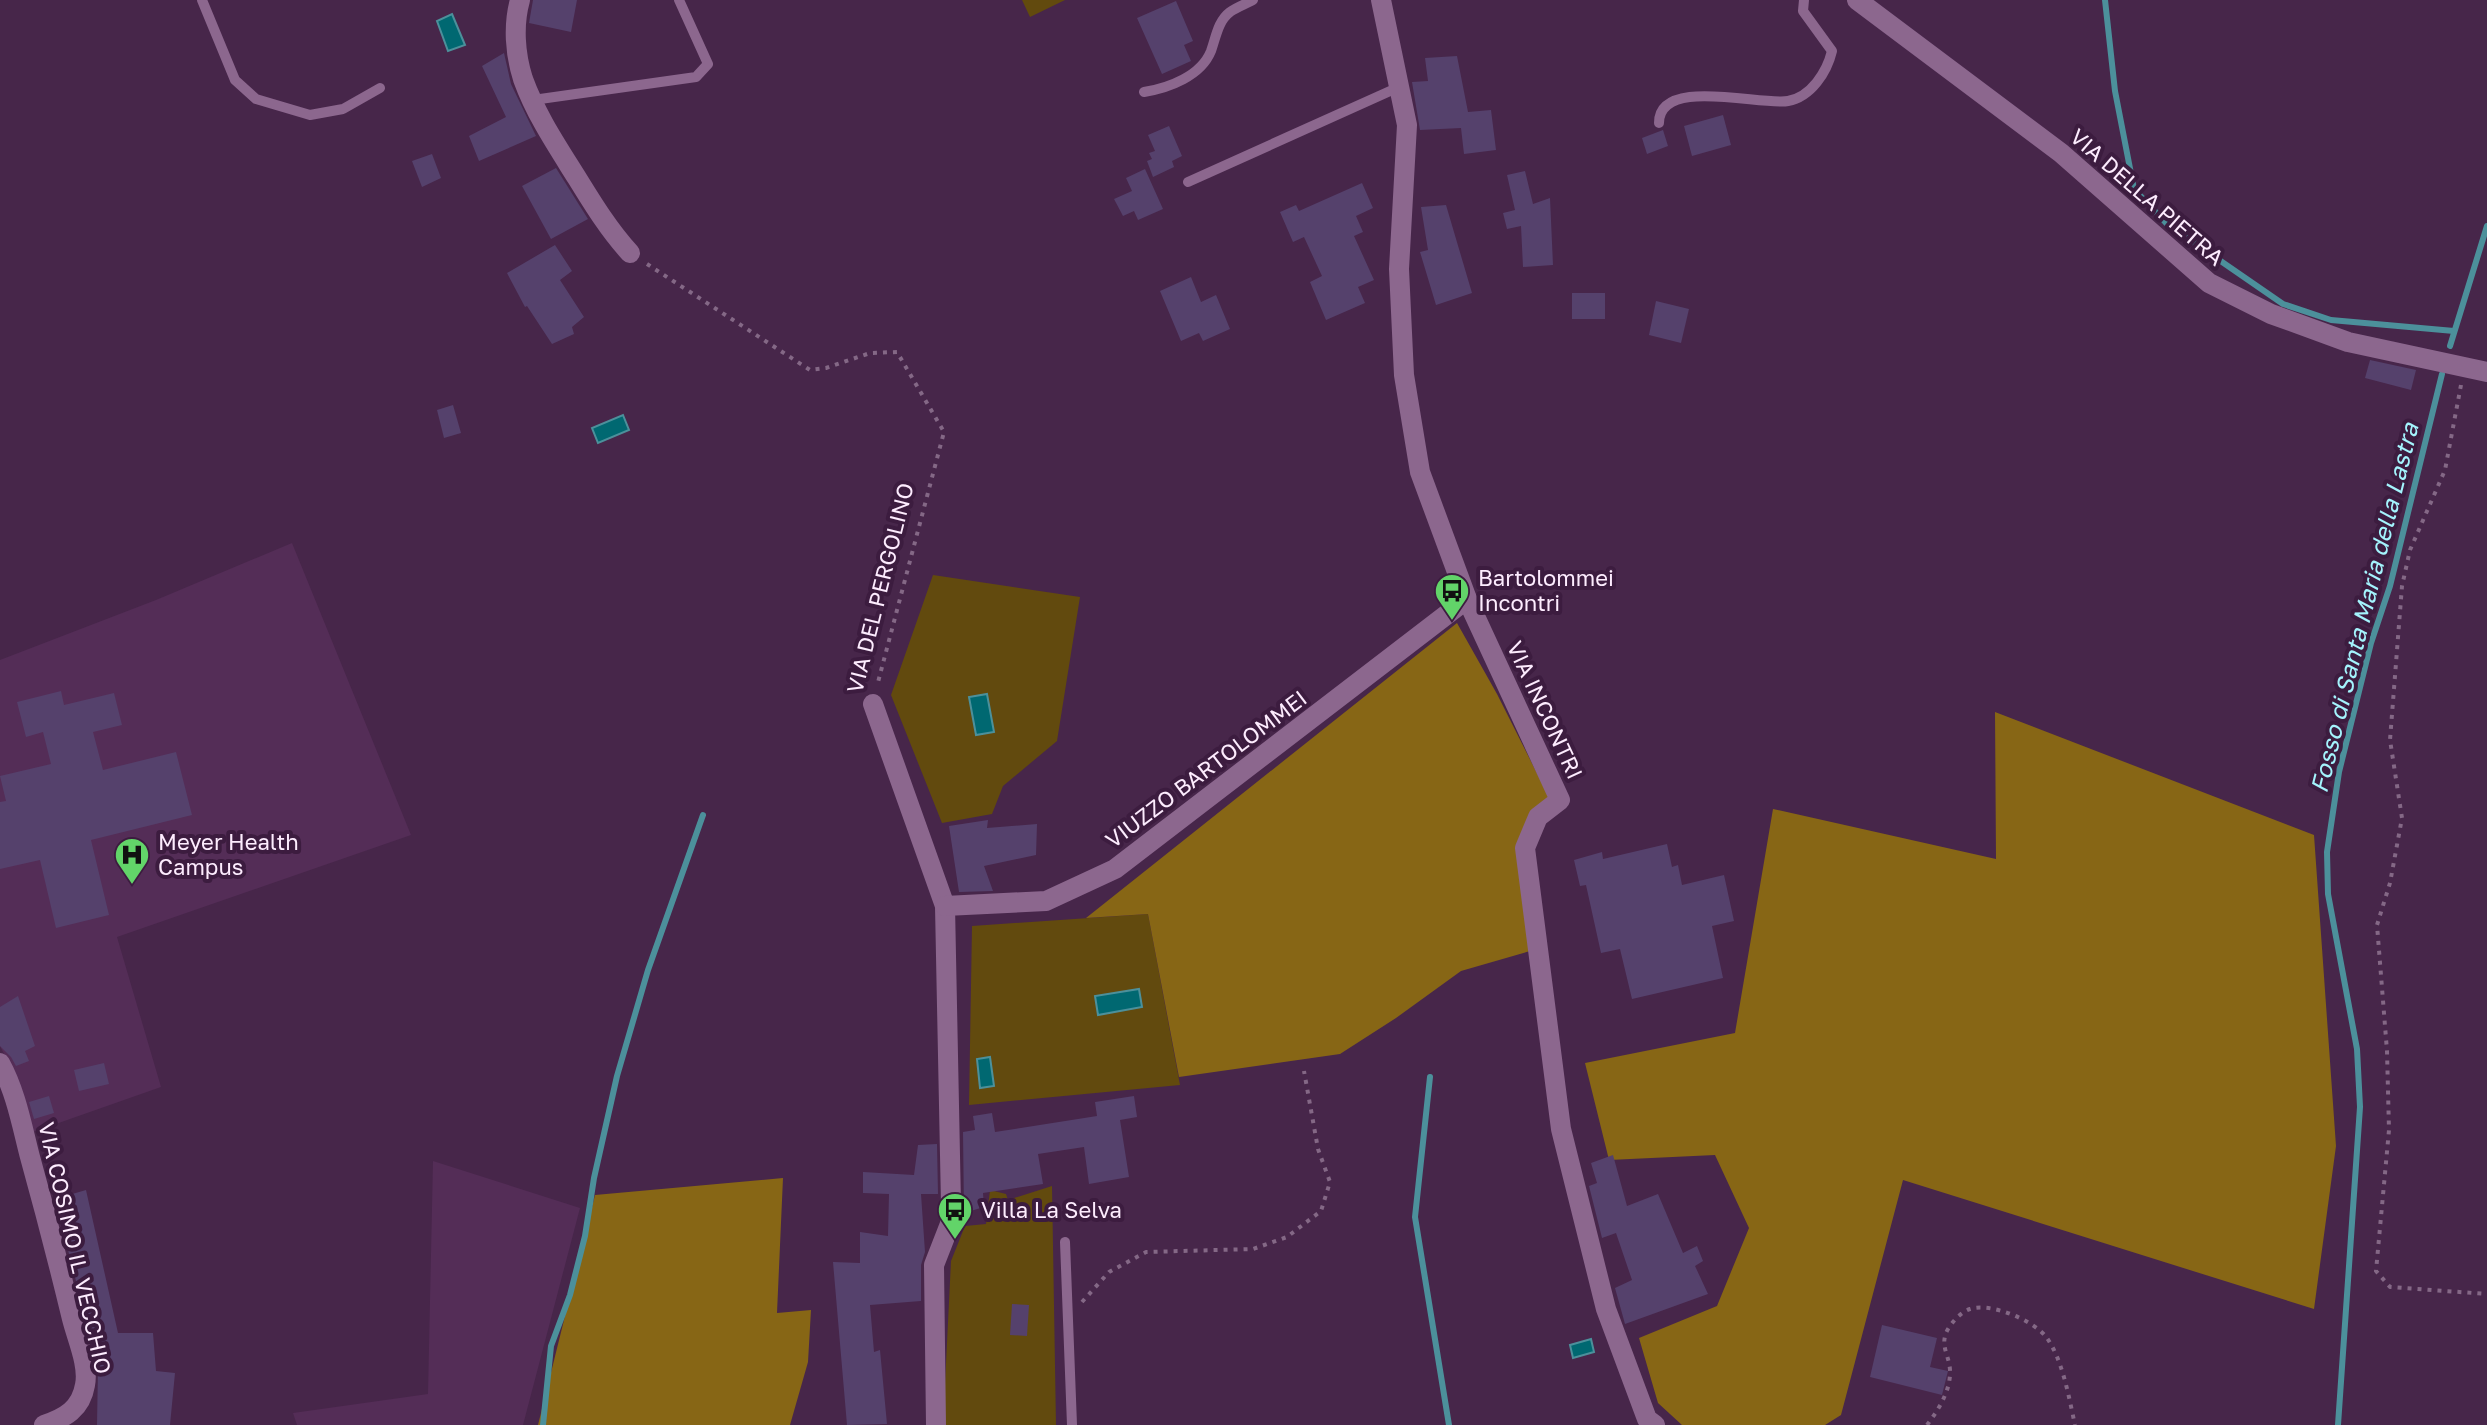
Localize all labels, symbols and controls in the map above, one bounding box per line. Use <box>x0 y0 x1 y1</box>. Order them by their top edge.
street label: VIA DELLA PIETRA <box>2065 122 2230 271</box>
water label: Fosso di Santa Maria della Lastra <box>2304 419 2424 795</box>
street label: VIA DEL PERGOLINO <box>840 480 919 696</box>
place label: Bartolommei Incontri <box>1478 564 1614 616</box>
bus stop icon: Bartolommei Incontri <box>1433 572 1471 622</box>
street label: VIA INCONTRI <box>1502 637 1589 783</box>
street label: VIUZZO BARTOLOMMEI <box>1100 684 1312 853</box>
place label: Meyer Health Campus <box>158 828 299 880</box>
hospital icon: Meyer Health Campus <box>113 836 151 886</box>
street label: VIA COSIMO IL VECCHIO <box>33 1119 118 1376</box>
bus stop icon: Villa La Selva <box>936 1191 974 1241</box>
place label: Villa La Selva <box>981 1196 1122 1223</box>

